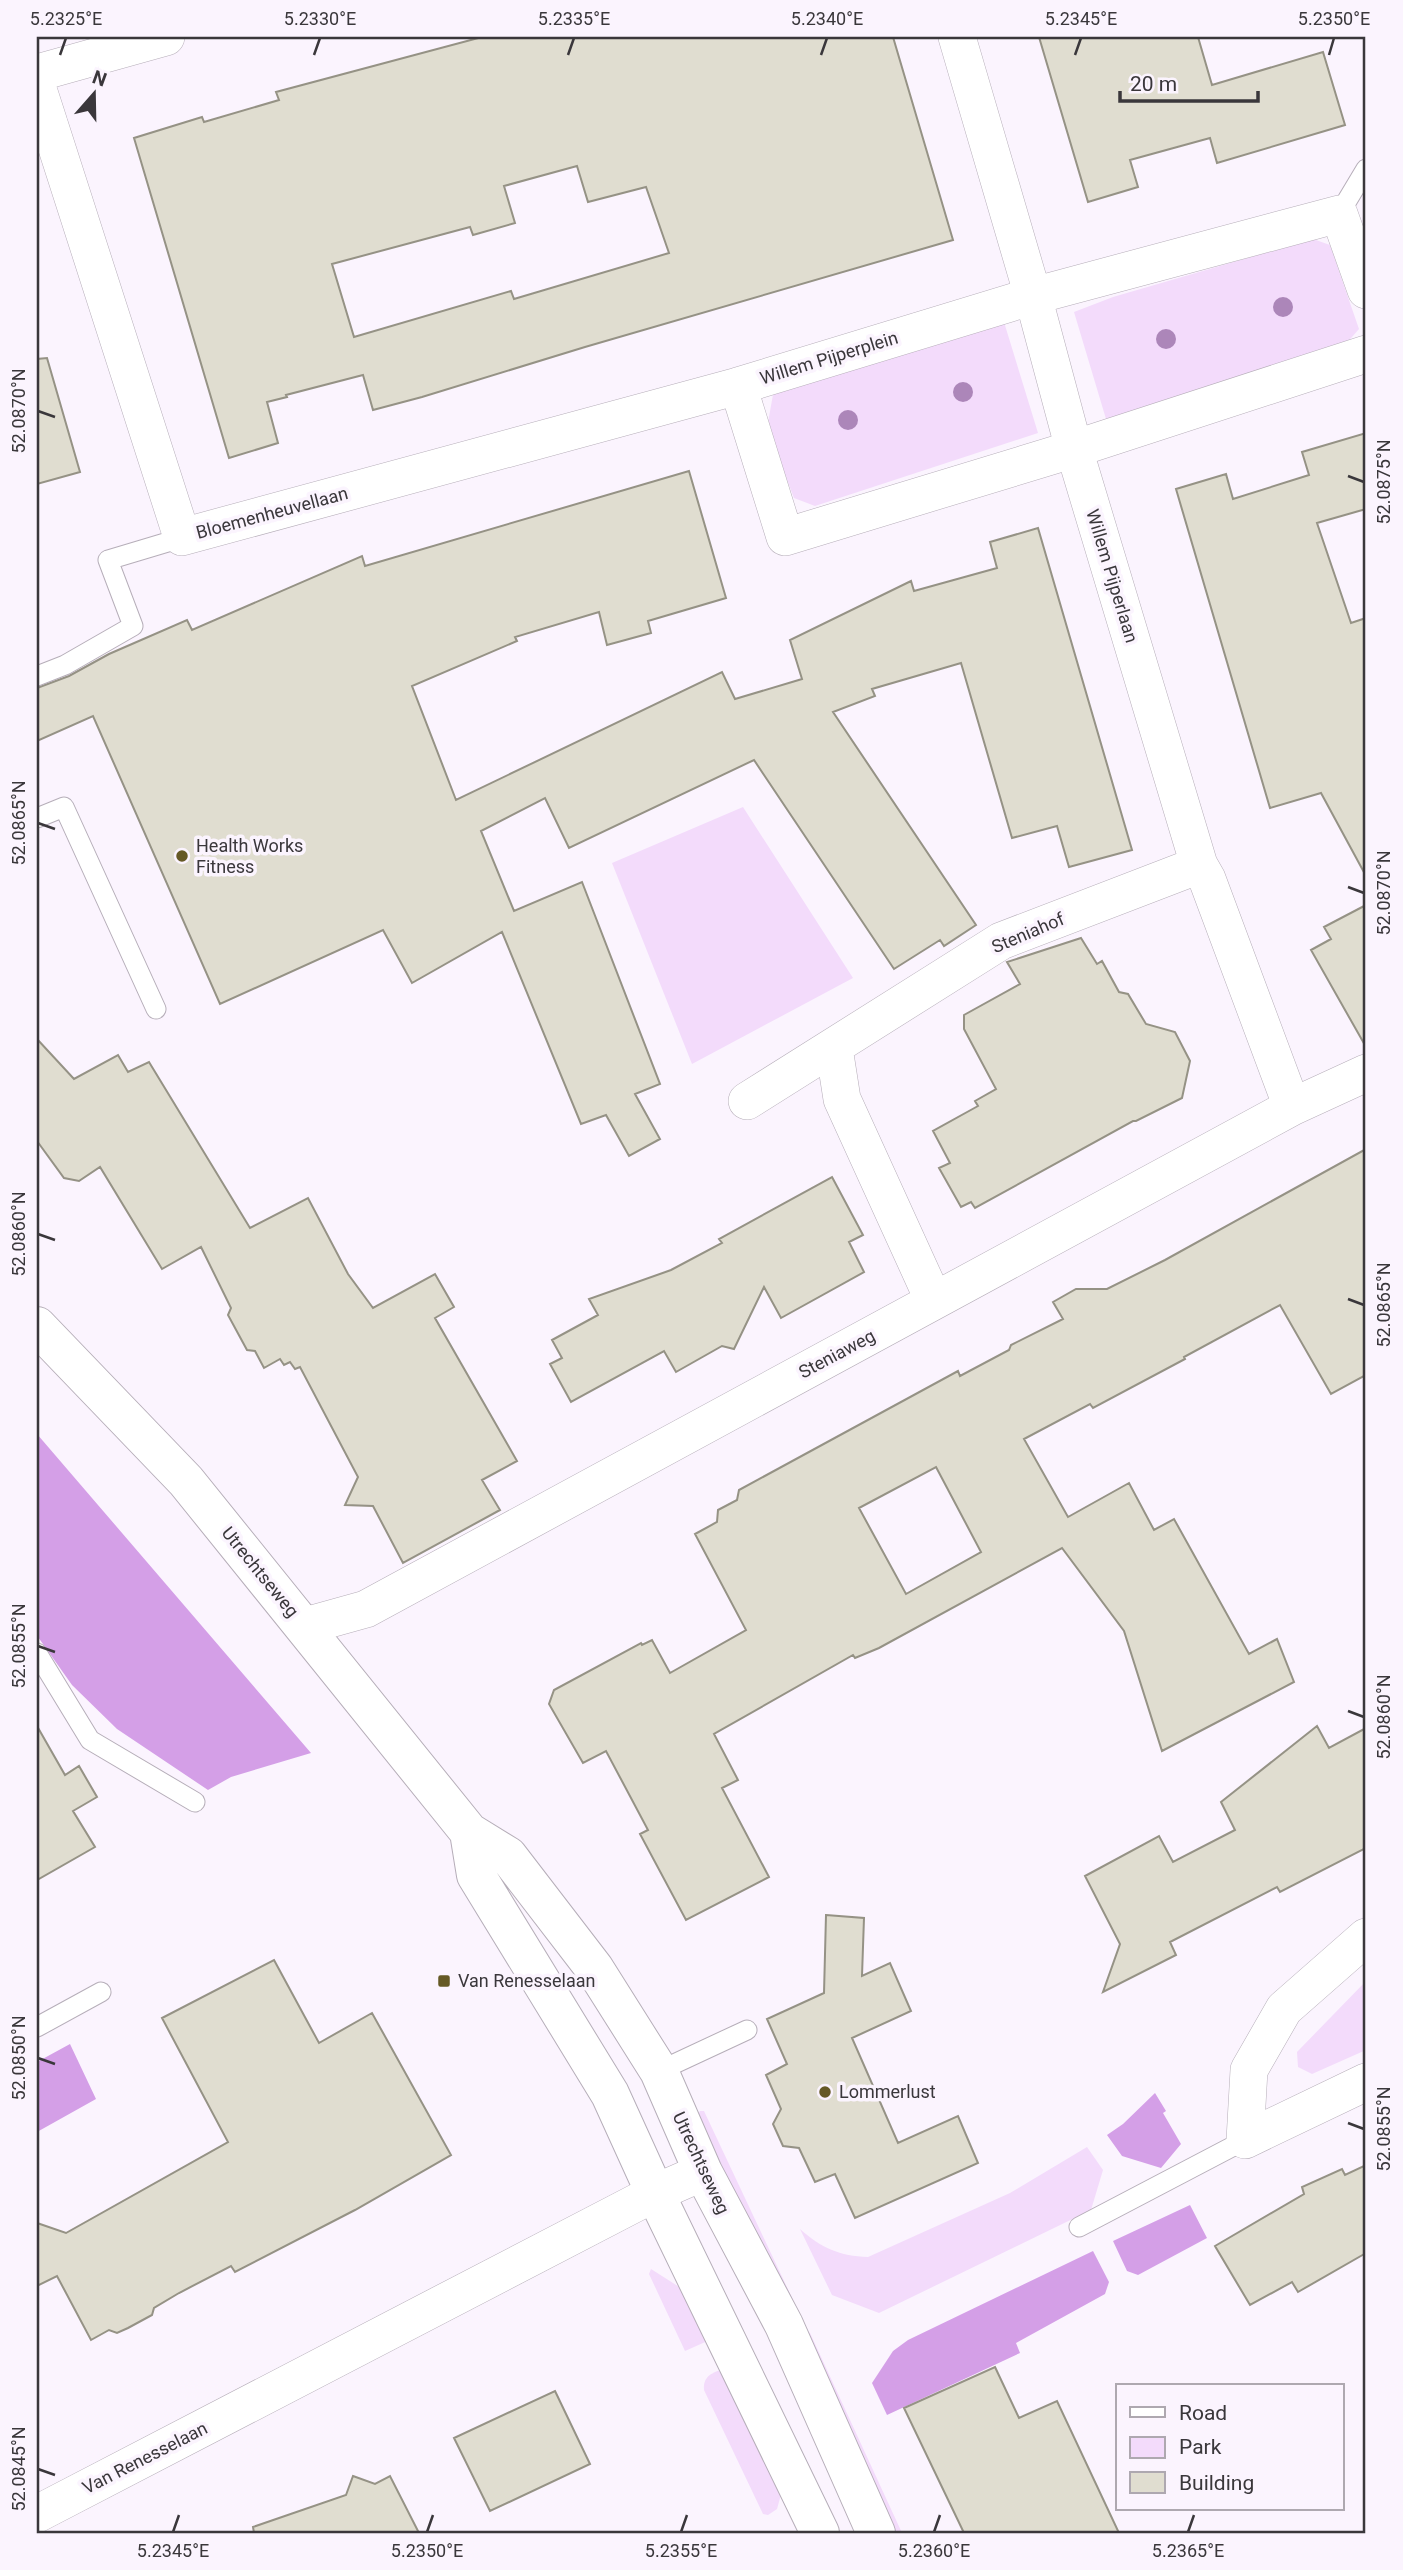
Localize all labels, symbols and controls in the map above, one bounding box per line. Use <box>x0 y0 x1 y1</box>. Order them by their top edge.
text: 5.2325°E <box>30 8 102 29</box>
text: 5.2330°E <box>284 8 356 29</box>
text: 5.2335°E <box>538 8 610 29</box>
text: 5.2340°E <box>791 8 863 29</box>
text: 5.2345°E <box>1045 8 1117 29</box>
text: 5.2350°E <box>1298 8 1370 29</box>
north arrow <box>60 60 130 130</box>
scale bar <box>1120 60 1258 104</box>
text: N <box>89 65 110 92</box>
text: 20 m <box>1130 72 1177 96</box>
street label: Willem Pijperplein <box>757 327 900 388</box>
text: 52.0870°N <box>8 368 29 454</box>
text: 52.0875°N <box>1373 439 1394 525</box>
street label: Bloemenheuvellaan <box>194 482 350 543</box>
street label: Willem Pijperlaan <box>1082 507 1143 645</box>
text: 52.0865°N <box>8 780 29 866</box>
place label: Health Works Fitness <box>196 835 303 877</box>
marker: Health Works Fitness <box>174 848 190 864</box>
text: 52.0870°N <box>1373 850 1394 936</box>
street label: Steniahof <box>988 908 1068 957</box>
text: 52.0860°N <box>8 1191 29 1277</box>
text: 52.0865°N <box>1373 1262 1394 1348</box>
street label: Steniaweg <box>795 1325 879 1382</box>
street label: Utrechtseweg <box>218 1522 303 1621</box>
text: 52.0855°N <box>8 1603 29 1689</box>
text: 52.0860°N <box>1373 1674 1394 1760</box>
place label: Van Renesselaan <box>458 1970 595 1991</box>
marker: Van Renesselaan <box>436 1973 452 1989</box>
text: 52.0850°N <box>8 2015 29 2101</box>
place label: Lommerlust <box>839 2081 936 2102</box>
marker: Lommerlust <box>817 2084 833 2100</box>
text: 52.0855°N <box>1373 2086 1394 2172</box>
street label: Utrechtseweg <box>669 2108 734 2217</box>
legend <box>1116 2384 1344 2510</box>
text: Road <box>1179 2401 1227 2425</box>
street label: Van Renesselaan <box>79 2417 211 2498</box>
text: 52.0845°N <box>8 2426 29 2512</box>
text: Park <box>1179 2435 1222 2459</box>
text: Building <box>1179 2471 1254 2495</box>
text: 5.2345°E <box>137 2540 209 2561</box>
text: 5.2350°E <box>391 2540 463 2561</box>
text: 5.2355°E <box>645 2540 717 2561</box>
text: 5.2360°E <box>898 2540 970 2561</box>
text: 5.2365°E <box>1152 2540 1224 2561</box>

